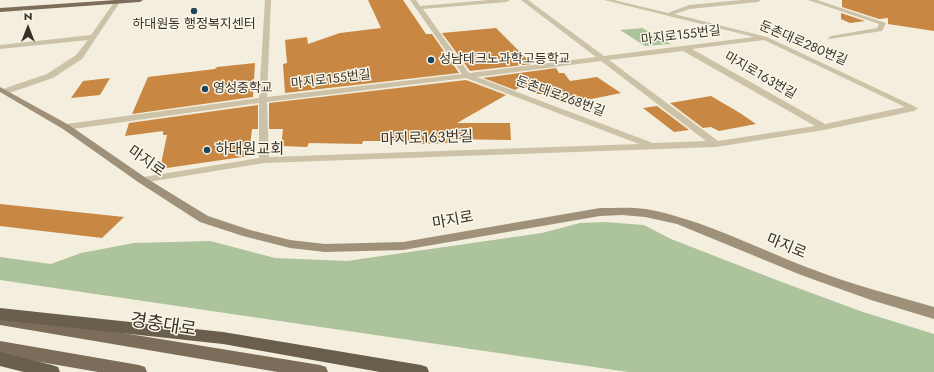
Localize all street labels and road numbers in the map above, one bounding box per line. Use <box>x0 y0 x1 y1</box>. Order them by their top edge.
street label: 둔촌대로280번길 <box>757 18 849 70</box>
street label: 마지로155번길 <box>640 23 722 49</box>
street label: 마지로163번길 <box>721 49 799 103</box>
street label: 마지로155번길 <box>290 67 372 93</box>
street label: 둔촌대로268번길 <box>513 74 607 120</box>
street label: 마지로163번길 <box>380 128 474 150</box>
street label: 마지로 <box>124 143 168 181</box>
street label: 마지로 <box>431 209 475 233</box>
street label: 마지로 <box>763 231 809 263</box>
street label: 경충대로 <box>129 310 197 342</box>

